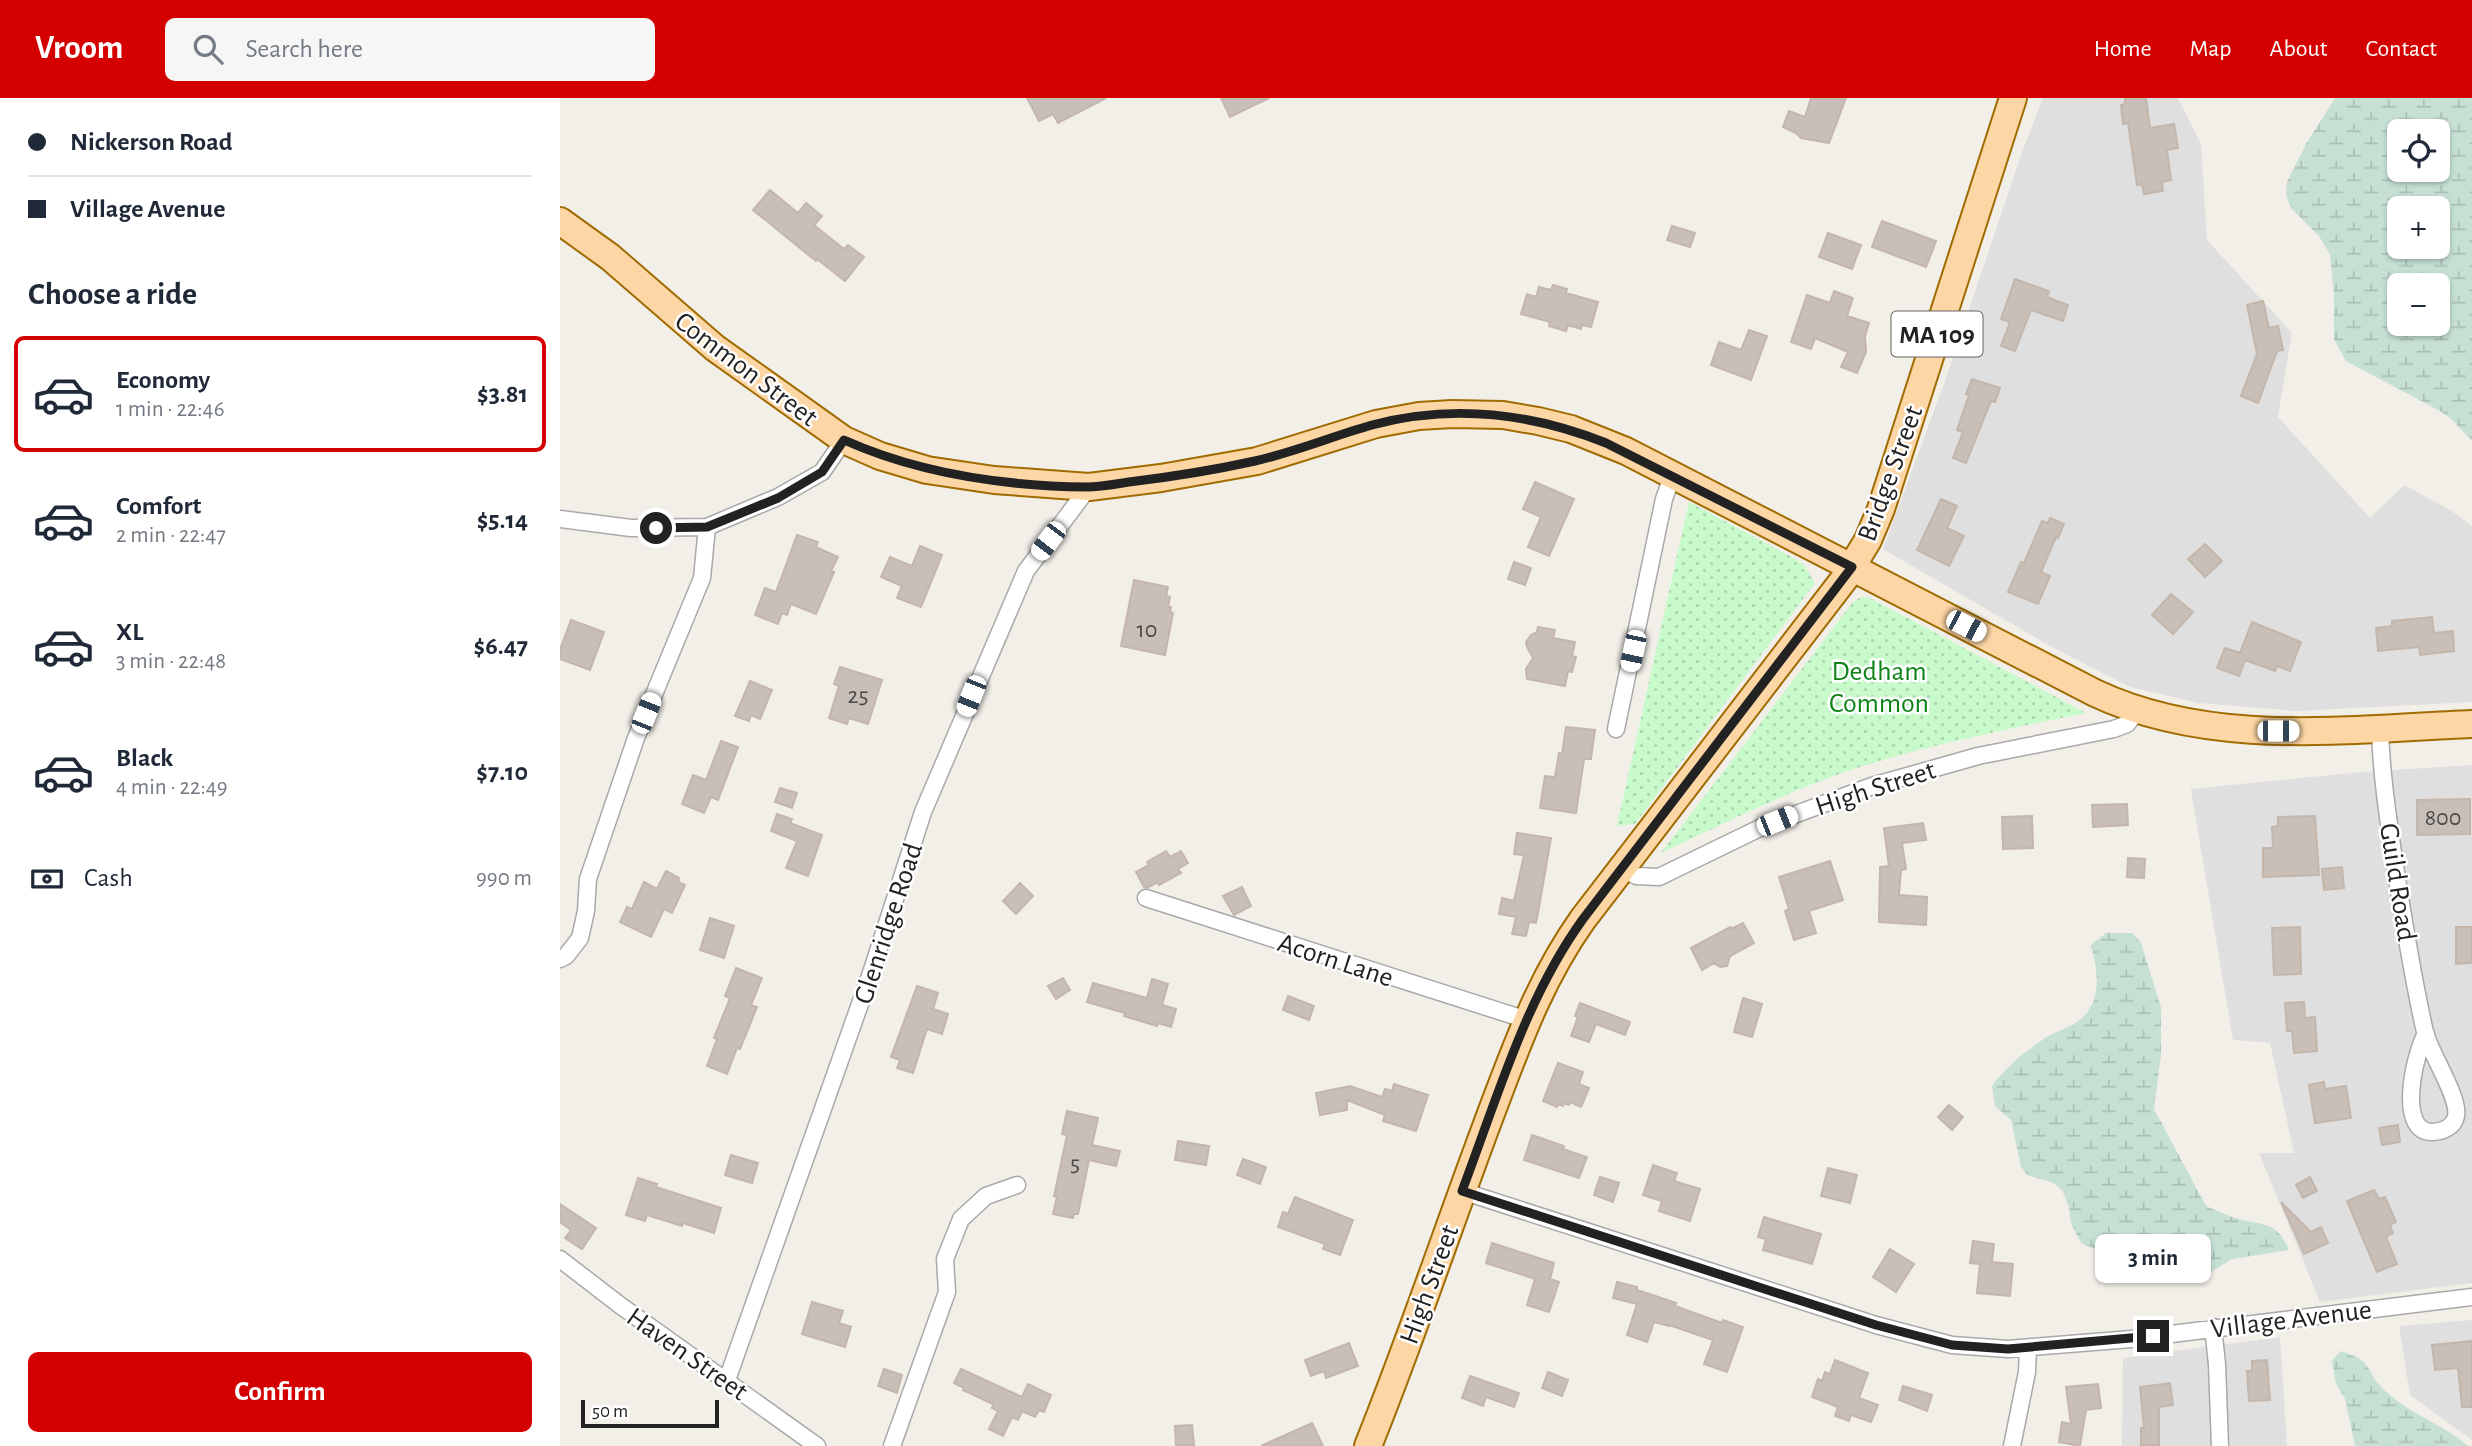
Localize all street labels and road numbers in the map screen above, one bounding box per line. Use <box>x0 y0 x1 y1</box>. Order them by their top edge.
street label: Common Street <box>669 307 822 432</box>
road number: MA 109 <box>1892 312 1982 356</box>
street label: Bridge Street <box>1853 402 1928 545</box>
street label: High Street <box>1812 756 1939 821</box>
street label: Guild Road <box>2374 821 2420 943</box>
street label: Glenridge Road <box>850 840 928 1008</box>
street label: Acorn Lane <box>1274 929 1397 993</box>
street label: High Street <box>1395 1221 1464 1348</box>
street label: Village Avenue <box>2209 1296 2373 1344</box>
street label: Haven Street <box>621 1303 752 1406</box>

